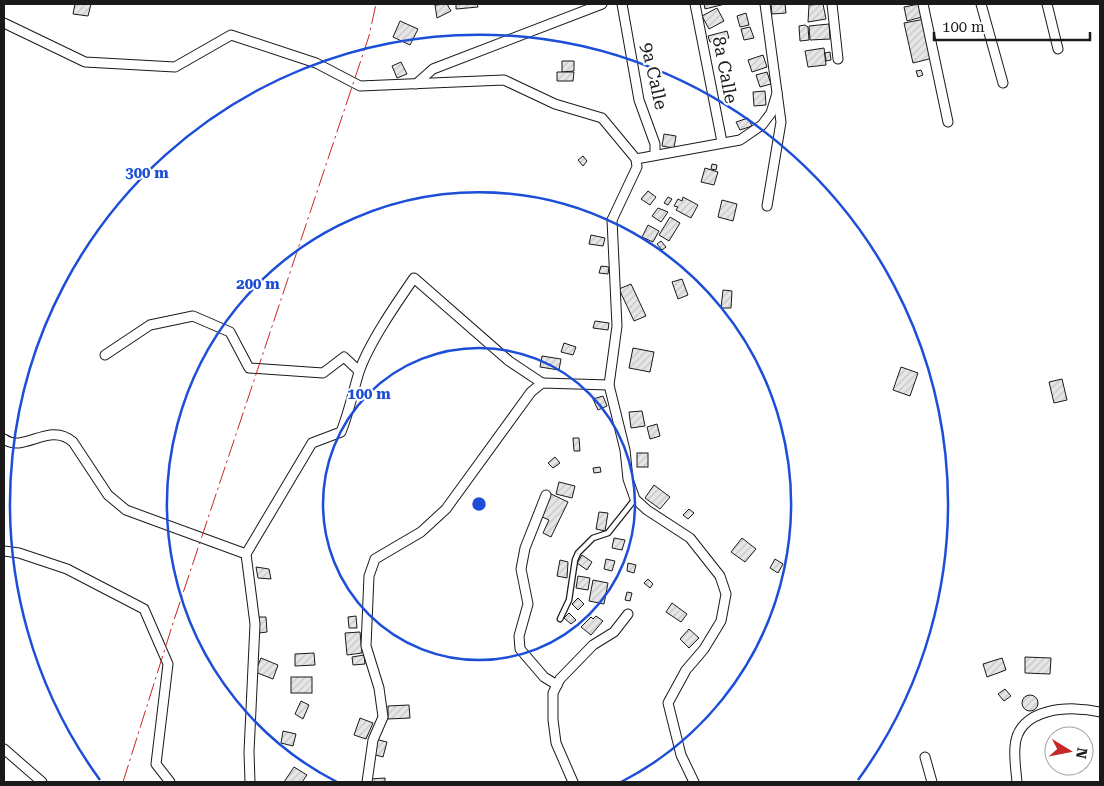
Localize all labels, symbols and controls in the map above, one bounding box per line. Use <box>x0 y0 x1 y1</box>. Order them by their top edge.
scale bar <box>934 10 1090 42</box>
text: 100 m <box>942 18 985 36</box>
street label: 8a Calle <box>709 34 742 105</box>
street label: 9a Calle <box>637 40 672 112</box>
text: 300 m <box>125 164 169 182</box>
text: 200 m <box>236 275 280 293</box>
text: 100 m <box>347 385 391 403</box>
centre of rings <box>470 495 488 513</box>
north arrow <box>1044 726 1094 776</box>
text: N <box>1073 747 1091 760</box>

